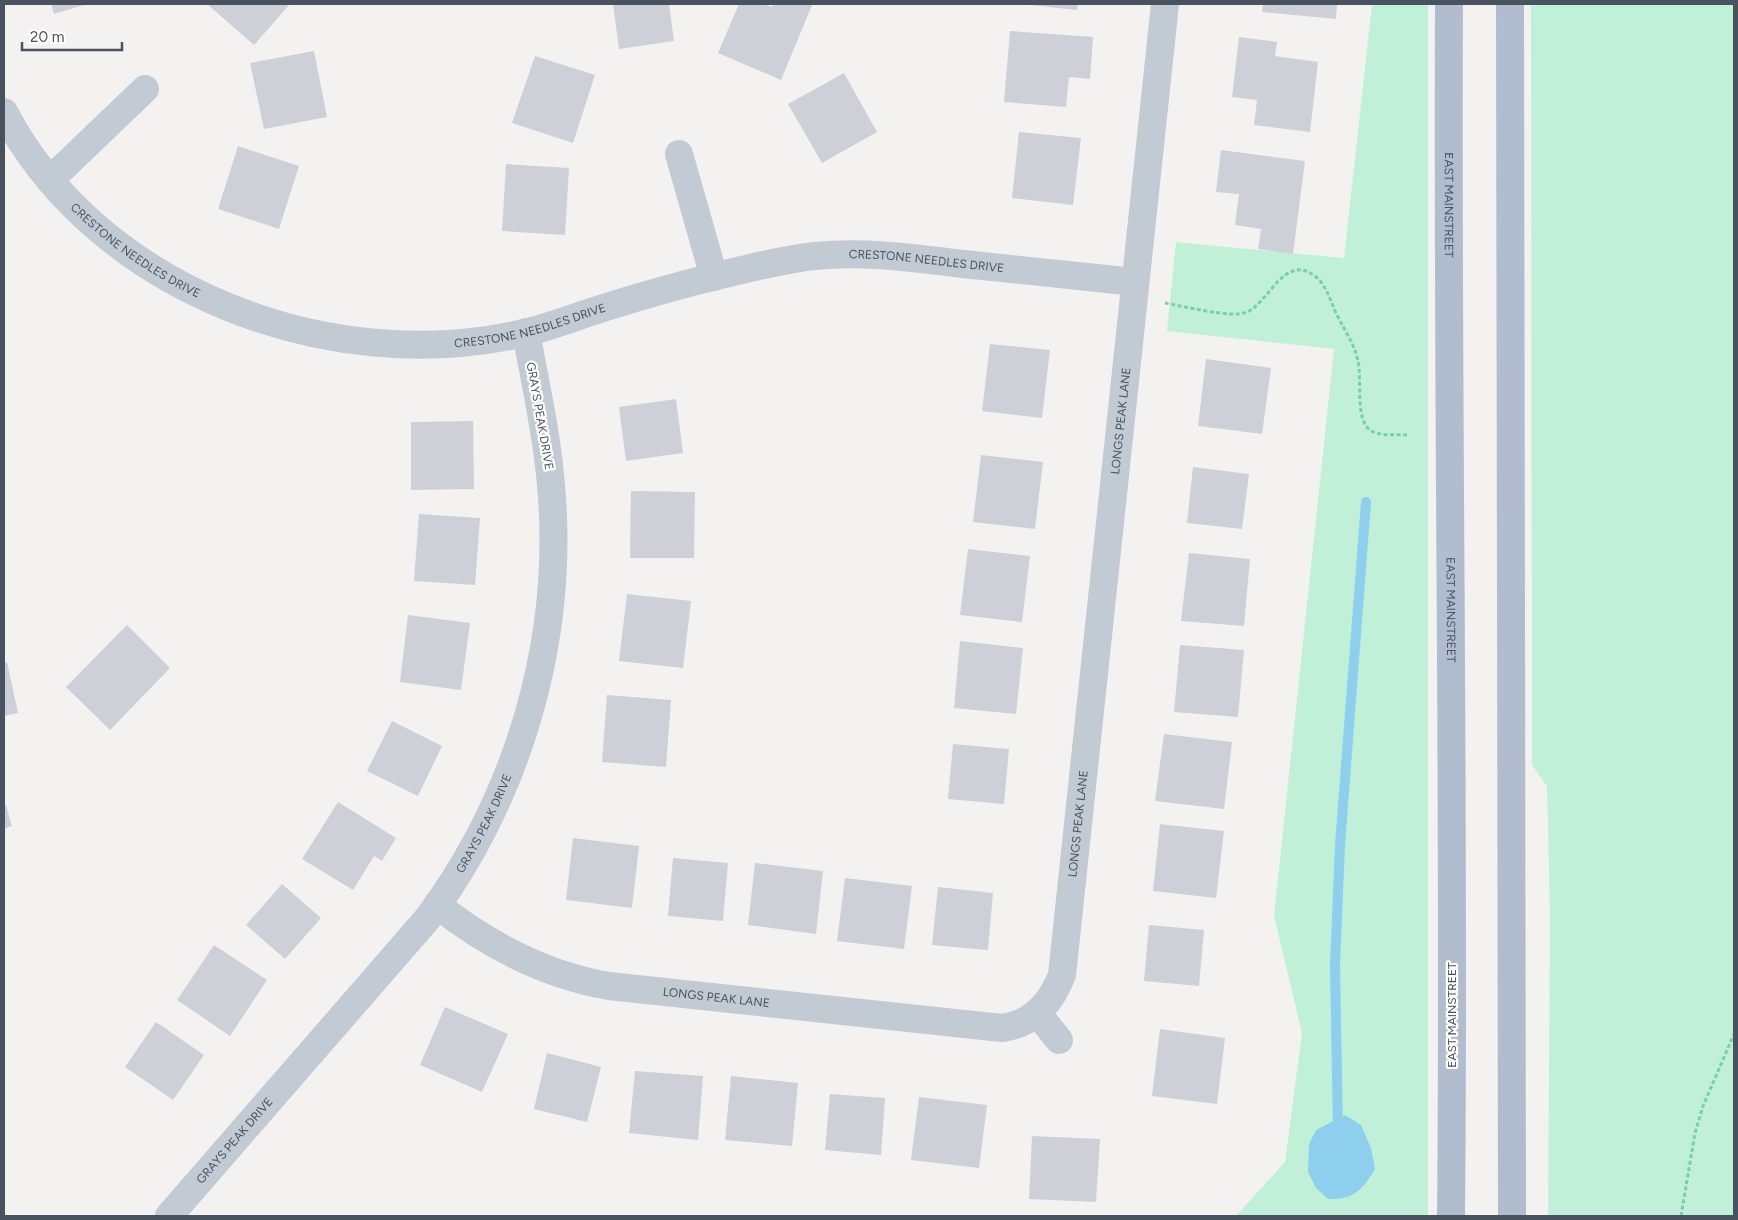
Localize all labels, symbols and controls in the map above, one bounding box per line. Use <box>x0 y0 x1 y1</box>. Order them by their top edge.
scale bar <box>22 20 122 52</box>
text: 20 m <box>30 28 64 46</box>
street label: EAST MAINSTREET <box>1442 152 1456 258</box>
street label: CRESTONE NEEDLES DRIVE <box>68 200 203 301</box>
street label: CRESTONE NEEDLES DRIVE <box>849 247 1005 275</box>
street label: CRESTONE NEEDLES DRIVE <box>454 301 607 350</box>
street label: GRAYS PEAK DRIVE <box>524 361 556 471</box>
street label: LONGS PEAK LANE <box>1108 367 1133 475</box>
street label: EAST MAINSTREET <box>1443 557 1458 663</box>
street label: LONGS PEAK LANE <box>1065 769 1091 878</box>
street label: GRAYS PEAK DRIVE <box>453 772 514 876</box>
street label: EAST MAINSTREET <box>1445 962 1459 1068</box>
street label: LONGS PEAK LANE <box>662 985 770 1010</box>
street label: GRAYS PEAK DRIVE <box>193 1095 276 1186</box>

